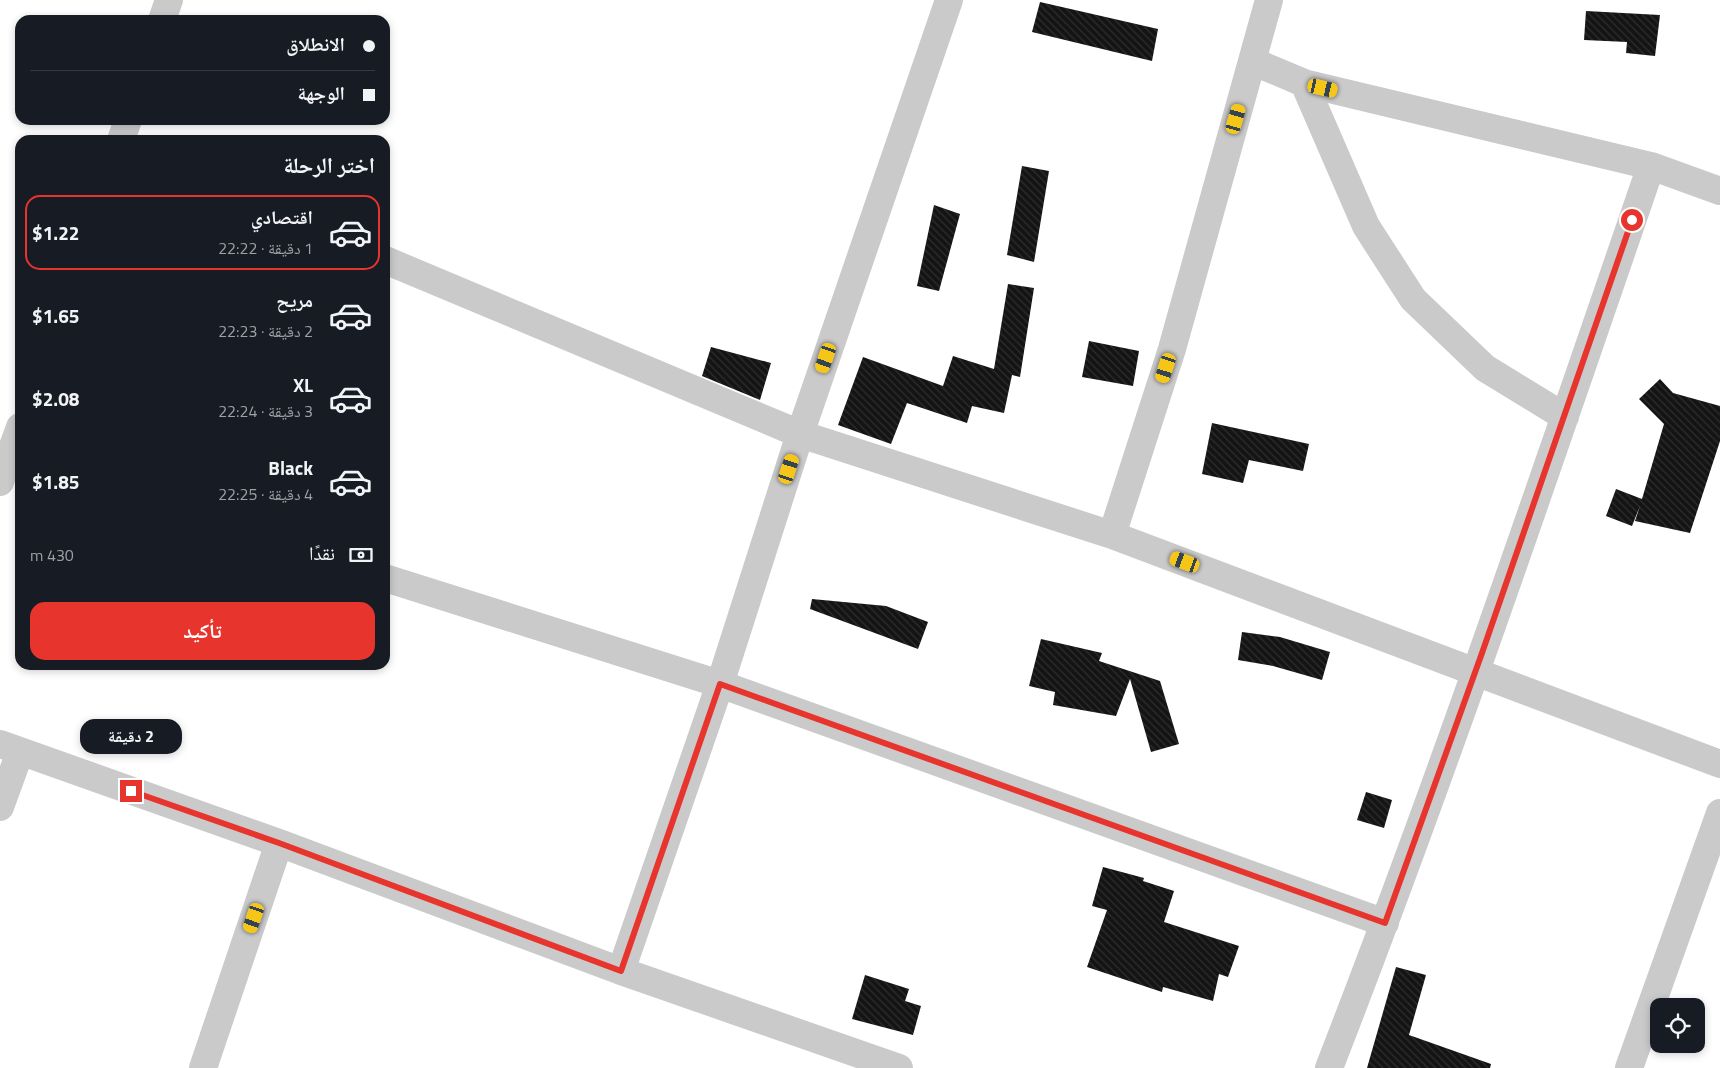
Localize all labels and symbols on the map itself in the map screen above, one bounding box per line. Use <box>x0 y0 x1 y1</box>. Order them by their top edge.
car <box>1306 77 1339 99</box>
car <box>1224 103 1247 135</box>
route start <box>1621 209 1643 231</box>
car <box>814 341 837 375</box>
car <box>1154 351 1177 385</box>
car <box>777 452 800 486</box>
car <box>1168 550 1201 574</box>
callout: 2 دقيقة <box>80 718 182 754</box>
route end <box>120 780 142 802</box>
car <box>242 901 265 935</box>

